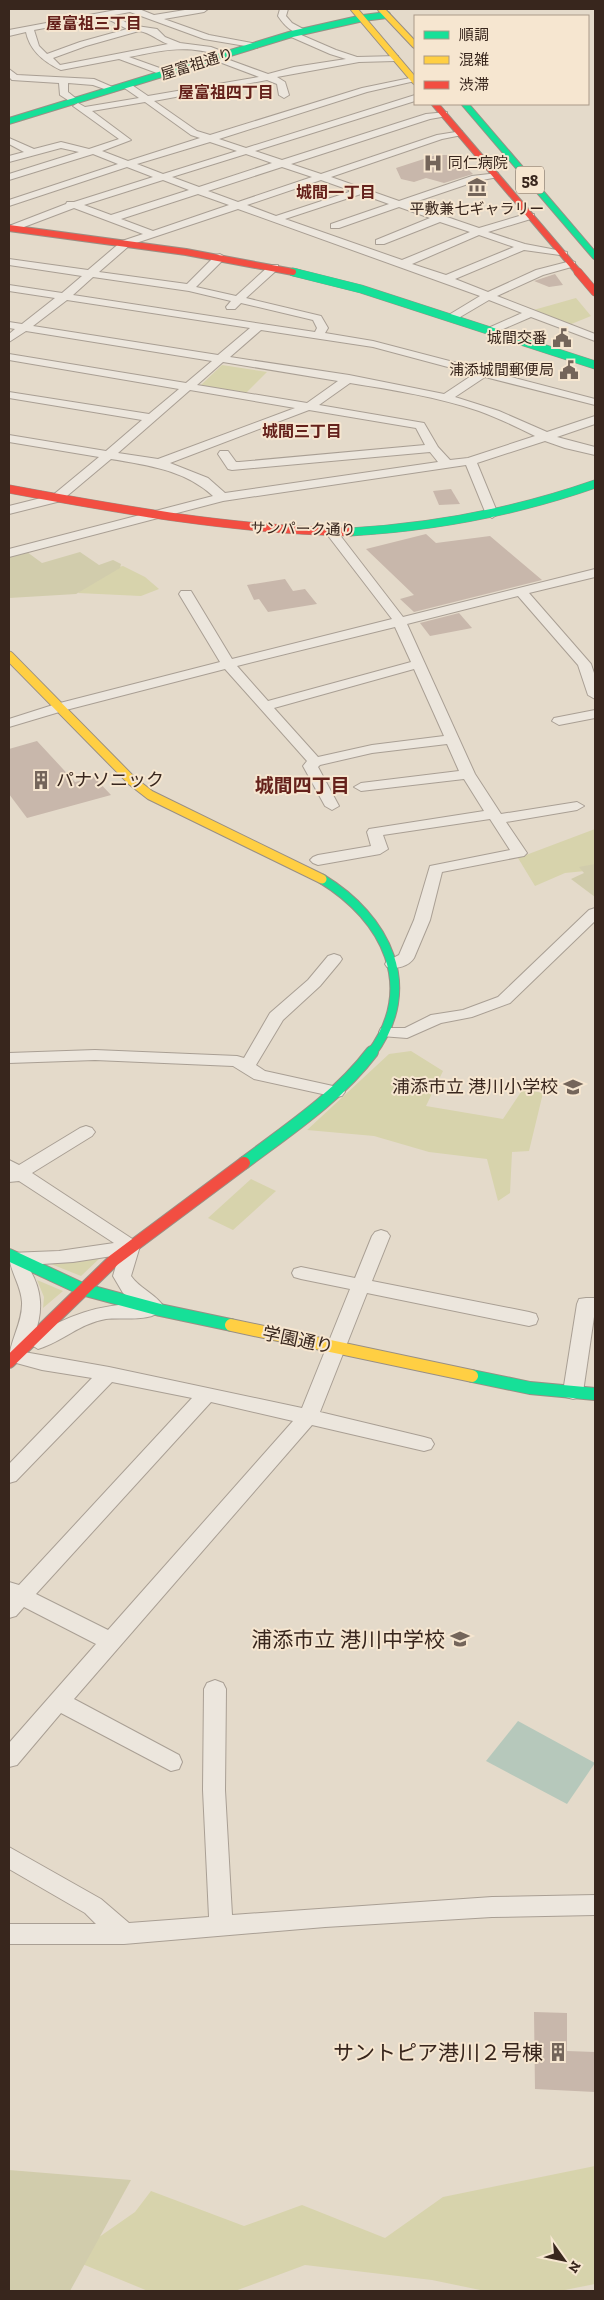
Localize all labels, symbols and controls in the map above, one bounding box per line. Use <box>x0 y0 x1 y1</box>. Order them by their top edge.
district label: 屋富祖三丁目 <box>46 14 142 33</box>
legend <box>414 15 589 105</box>
text: 順調 <box>459 26 489 44</box>
street label: 屋富祖通り <box>158 44 236 84</box>
text: 混雑 <box>459 51 489 69</box>
text: 渋滞 <box>459 76 489 94</box>
district label: 屋富祖四丁目 <box>178 83 274 102</box>
hospital icon: 同仁病院 <box>422 152 444 174</box>
place label: 同仁病院 <box>448 154 508 172</box>
road number: 58 <box>516 166 544 194</box>
museum icon: 平敷兼七ギャラリー <box>466 176 488 198</box>
district label: 城間一丁目 <box>296 183 376 202</box>
place label: 平敷兼七ギャラリー <box>409 200 545 218</box>
public building icon: 城間交番 <box>551 327 573 349</box>
place label: 城間交番 <box>487 329 547 347</box>
public building icon: 浦添城間郵便局 <box>558 359 580 381</box>
place label: 浦添城間郵便局 <box>449 361 554 379</box>
district label: 城間三丁目 <box>262 422 342 441</box>
street label: サンパーク通り <box>250 519 356 539</box>
building icon: パナソニック <box>30 769 52 791</box>
place label: パナソニック <box>56 769 164 791</box>
district label: 城間四丁目 <box>254 774 350 797</box>
place label: 浦添市立 港川小学校 <box>392 1076 558 1098</box>
school or university icon: 浦添市立 港川小学校 <box>562 1076 584 1098</box>
street label: 学園通り <box>260 1322 336 1358</box>
place label: 浦添市立 港川中学校 <box>251 1627 445 1652</box>
school or university icon: 浦添市立 港川中学校 <box>449 1628 471 1650</box>
place label: サントピア港川２号棟 <box>333 2040 543 2065</box>
building icon: サントピア港川２号棟 <box>547 2041 569 2063</box>
north arrow <box>539 2235 589 2285</box>
text: N <box>564 2258 585 2276</box>

